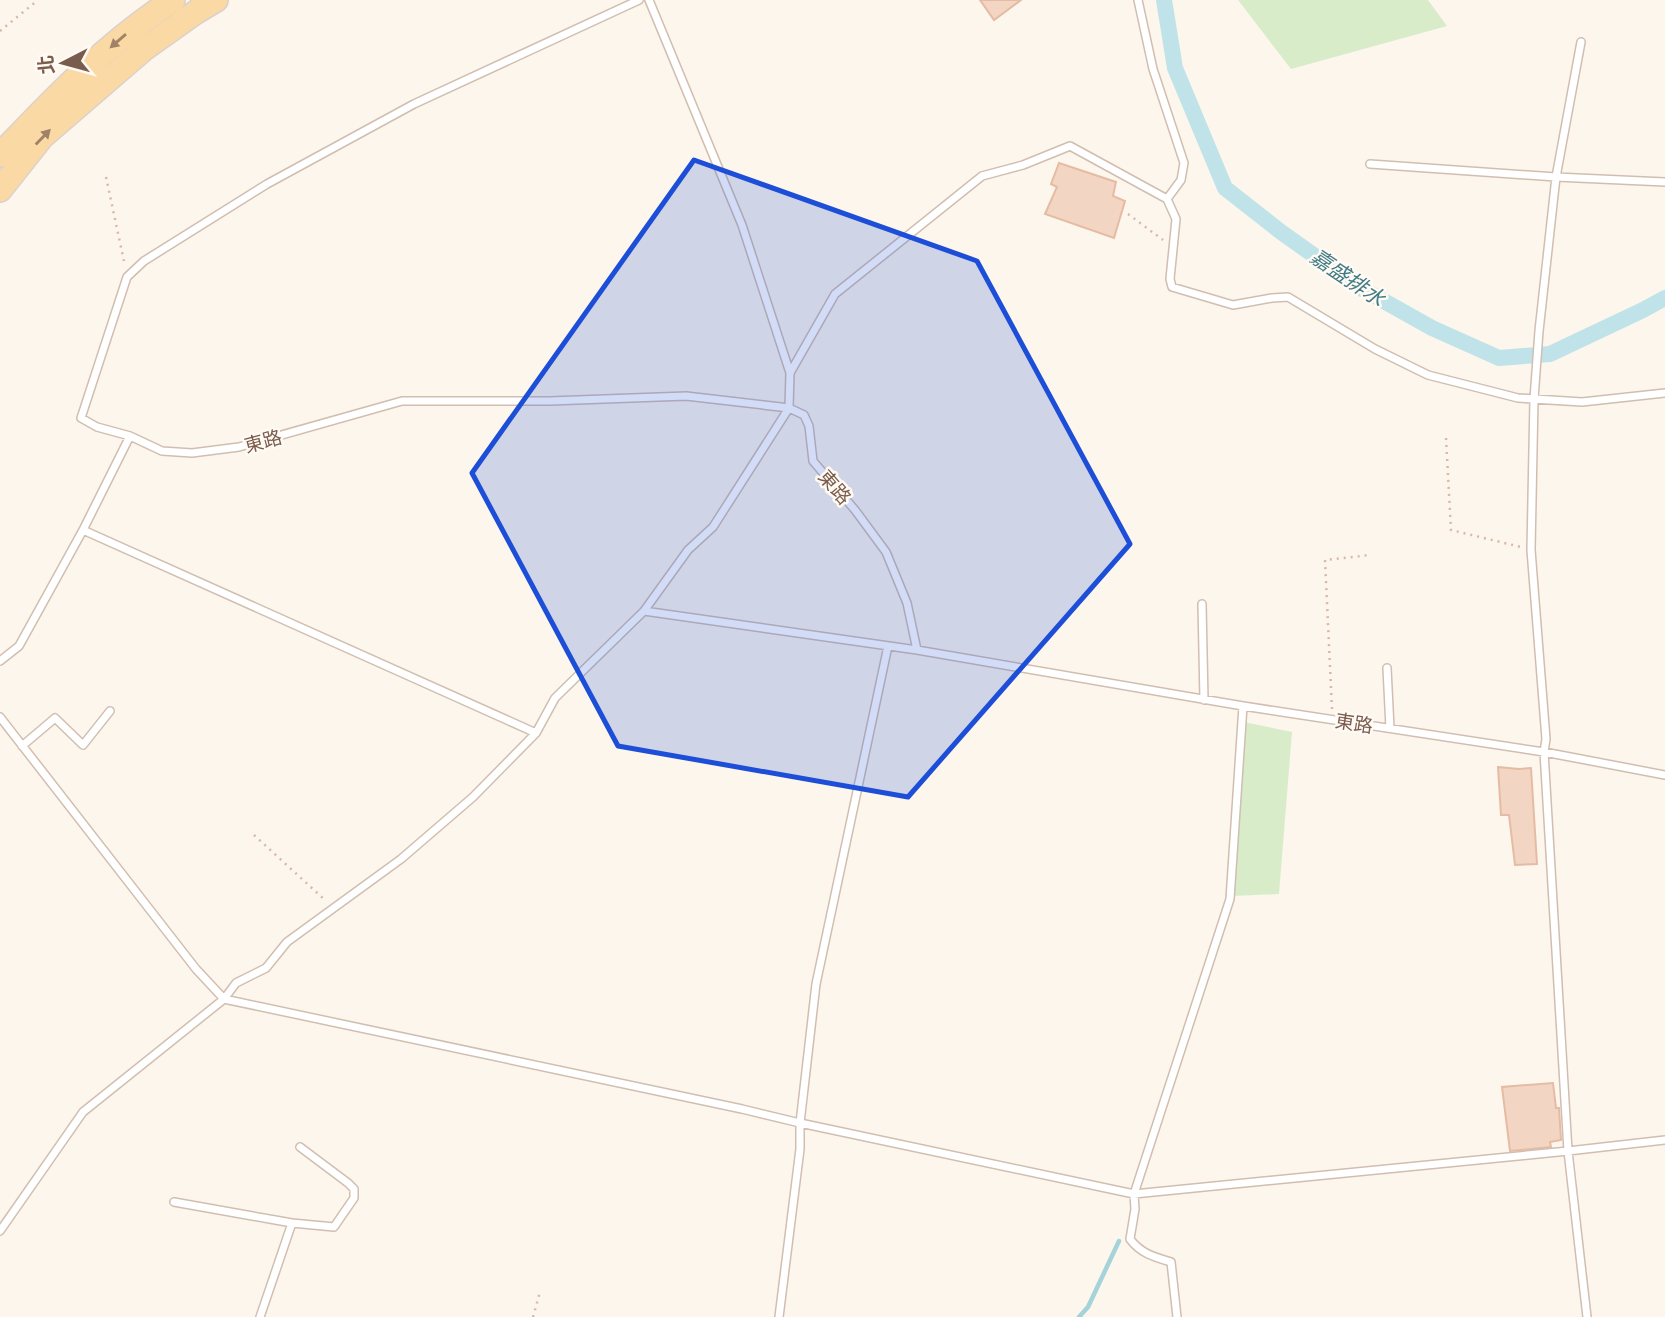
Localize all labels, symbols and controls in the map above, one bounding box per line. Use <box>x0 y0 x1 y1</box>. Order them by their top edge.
north arrow <box>28 28 98 98</box>
one-way arrow <box>109 33 127 49</box>
text: 北 <box>32 54 60 76</box>
one-way arrow <box>34 129 51 146</box>
water label: 嘉盛排水 <box>1305 242 1391 313</box>
street label: 東路 <box>241 424 285 458</box>
street label: 東路 <box>813 464 857 510</box>
street label: 東路 <box>1333 707 1375 739</box>

